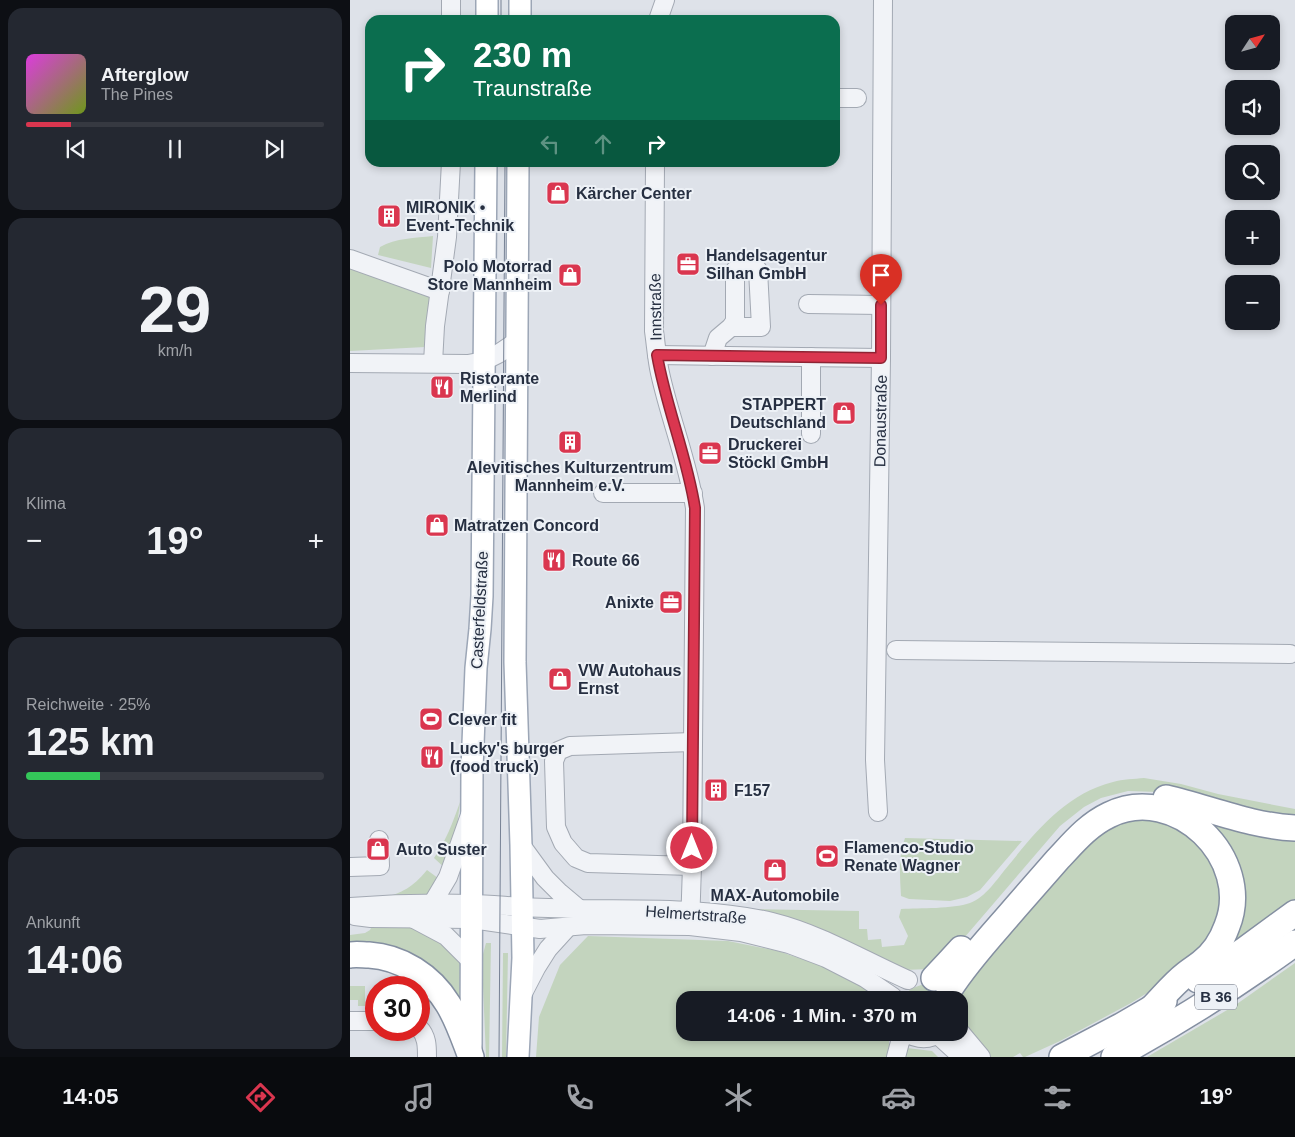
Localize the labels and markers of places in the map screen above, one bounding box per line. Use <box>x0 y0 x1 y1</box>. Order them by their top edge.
shop icon: Kärcher Center <box>545 180 571 206</box>
place label: Kärcher Center <box>576 185 692 202</box>
place label: MIRONIK • Event-Technik <box>406 199 514 234</box>
building icon: MIRONIK • Event-Technik <box>376 203 402 229</box>
place label: Handelsagentur Silhan GmbH <box>706 247 827 282</box>
office icon: Handelsagentur Silhan GmbH <box>675 251 701 277</box>
pin <box>860 254 902 305</box>
place label: Polo Motorrad Store Mannheim <box>428 258 552 293</box>
shop icon: Polo Motorrad Store Mannheim <box>557 262 583 288</box>
place label: Ristorante Merlind <box>460 370 539 405</box>
restaurant icon: Ristorante Merlind <box>429 374 455 400</box>
place label: STAPPERT Deutschland <box>730 396 826 431</box>
shop icon: STAPPERT Deutschland <box>831 400 857 426</box>
building icon: Alevitisches Kulturzentrum Mannheim e.V. <box>557 429 583 455</box>
place label: Druckerei Stöckl GmbH <box>728 436 828 471</box>
office icon: Druckerei Stöckl GmbH <box>697 440 723 466</box>
place label: Alevitisches Kulturzentrum Mannheim e.V. <box>466 459 674 494</box>
shop icon: Matratzen Concord <box>424 512 450 538</box>
place label: Matratzen Concord <box>454 517 599 534</box>
restaurant icon: Route 66 <box>541 547 567 573</box>
place label: Route 66 <box>572 552 640 569</box>
office icon: Anixte <box>658 589 684 615</box>
place label: Anixte <box>605 594 654 611</box>
place label: VW Autohaus Ernst <box>578 662 682 697</box>
shop icon: VW Autohaus Ernst <box>547 666 573 692</box>
sports icon: Clever fit <box>418 706 444 732</box>
place label: Clever fit <box>448 711 517 728</box>
place label: Lucky's burger (food truck) <box>450 740 564 775</box>
restaurant icon: Lucky's burger (food truck) <box>419 744 445 770</box>
building icon: F157 <box>703 777 729 803</box>
place label: F157 <box>734 782 771 799</box>
shop icon: Auto Suster <box>365 836 391 862</box>
place label: Flamenco-Studio Renate Wagner <box>844 839 974 874</box>
place label: Auto Suster <box>396 841 487 858</box>
sports icon: Flamenco-Studio Renate Wagner <box>814 843 840 869</box>
shop icon: MAX-Automobile <box>762 857 788 883</box>
place label: MAX-Automobile <box>711 887 840 904</box>

